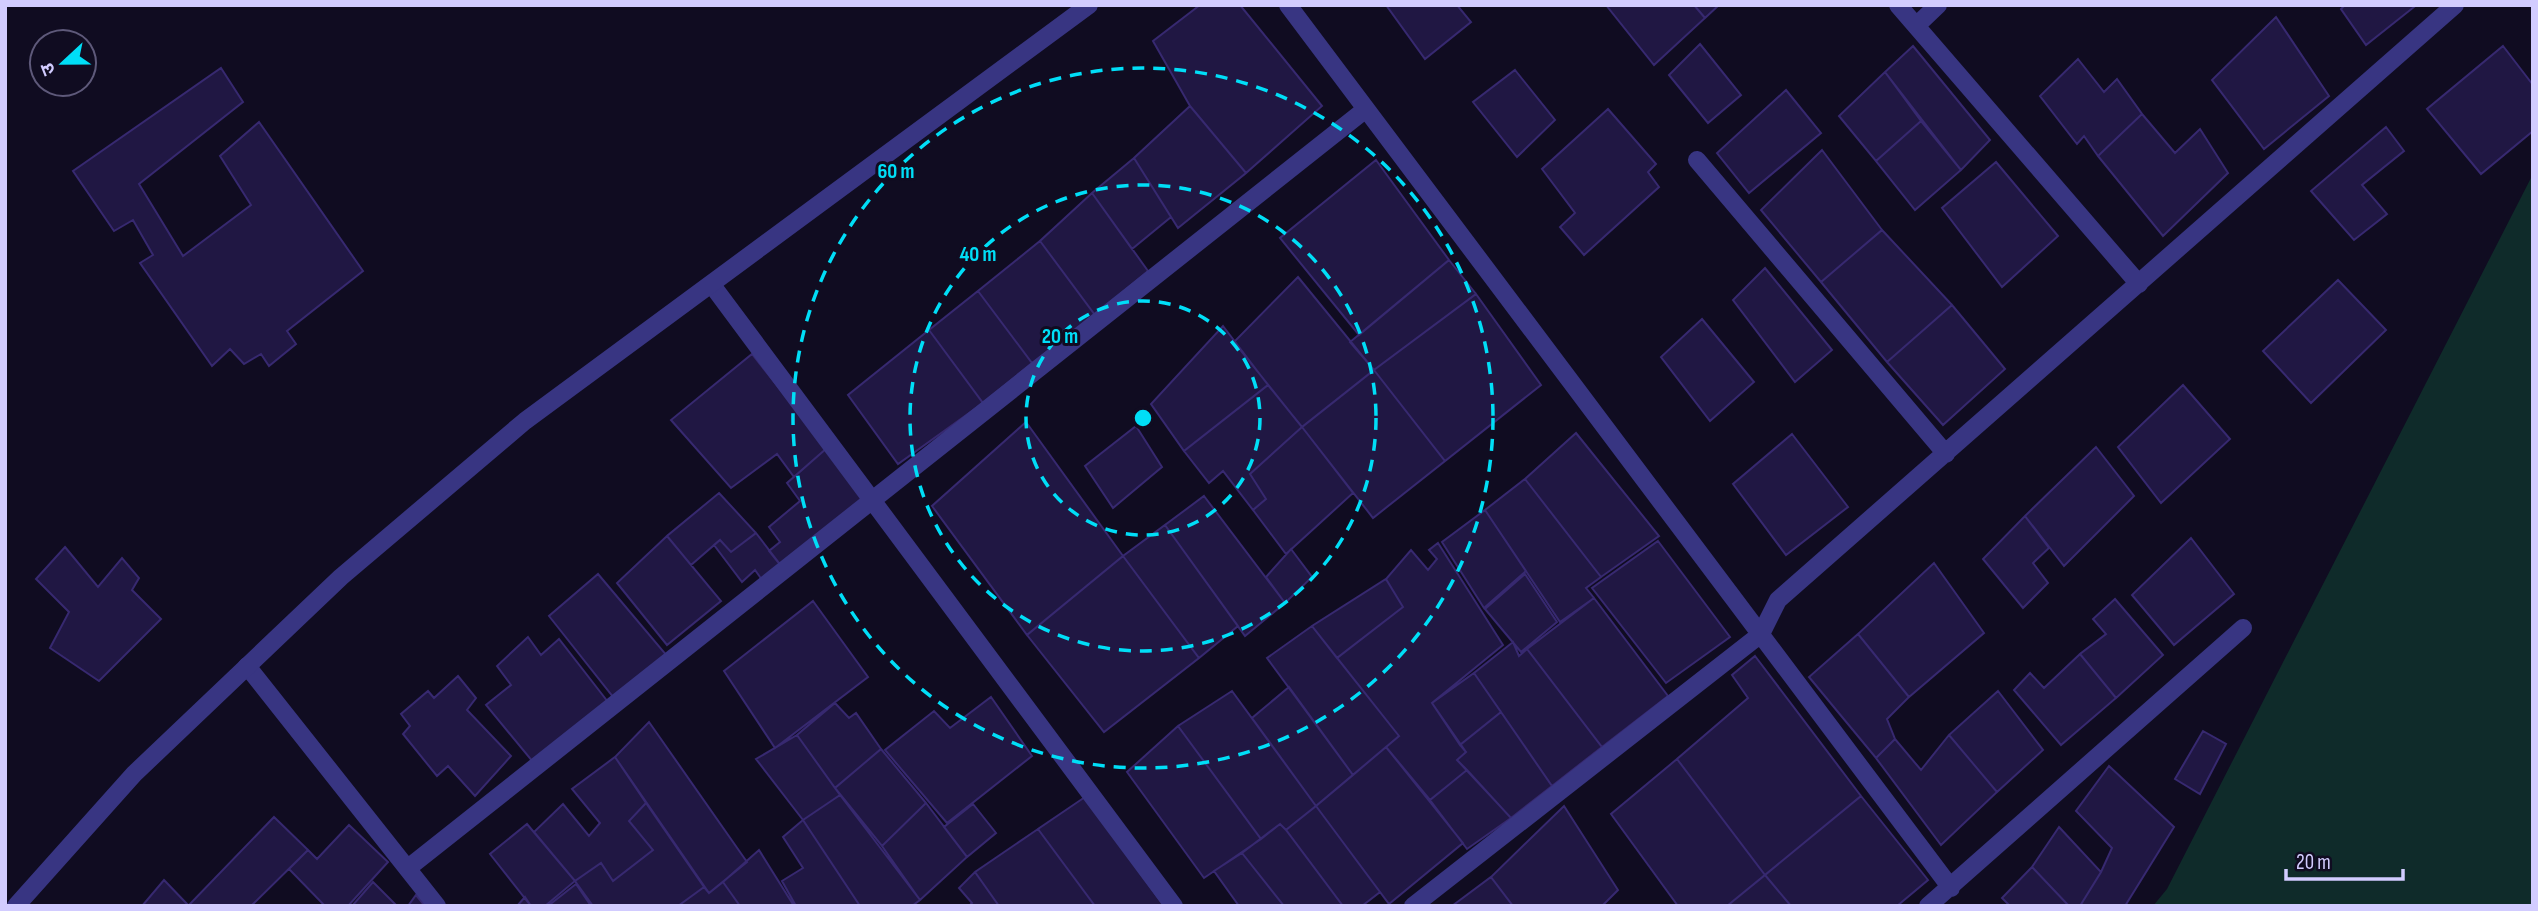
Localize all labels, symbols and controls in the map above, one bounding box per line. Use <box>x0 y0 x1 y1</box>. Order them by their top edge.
north arrow <box>28 28 98 98</box>
text: उ <box>36 59 61 78</box>
text: 60 m <box>877 159 915 184</box>
text: 40 m <box>960 242 996 267</box>
text: 20 m <box>1042 324 1078 349</box>
centre of rings <box>1131 406 1155 430</box>
scale bar <box>2286 838 2403 882</box>
text: 20 m <box>2296 850 2331 875</box>

